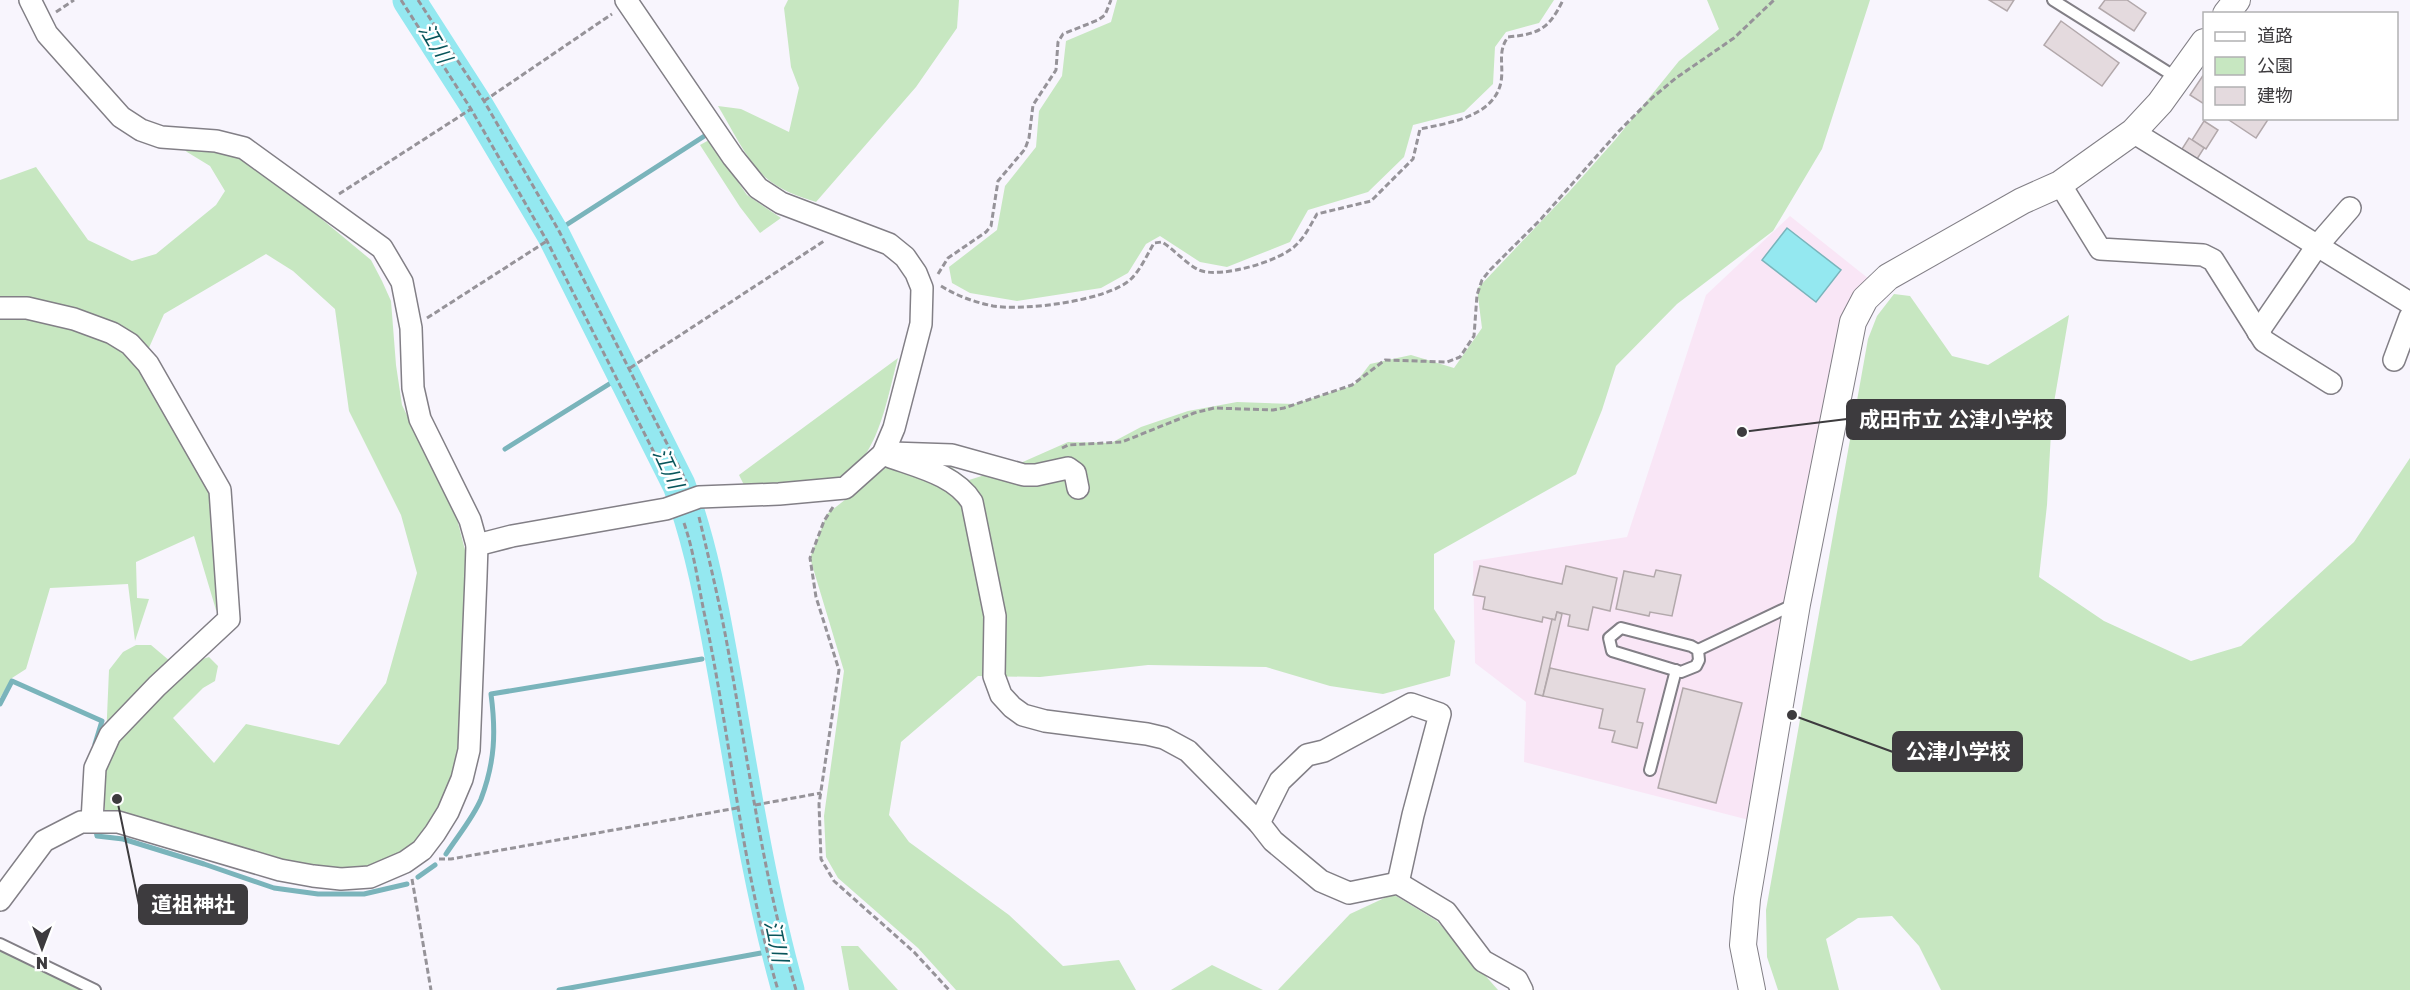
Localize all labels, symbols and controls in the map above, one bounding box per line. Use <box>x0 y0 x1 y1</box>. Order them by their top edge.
legend <box>2203 12 2398 120</box>
water label: 江川 <box>414 18 459 69</box>
text: 道路 <box>2257 24 2293 46</box>
text: 公園 <box>2257 54 2293 76</box>
text: 建物 <box>2257 84 2293 106</box>
callout: 成田市立 公津小学校 <box>1847 400 2065 439</box>
text: 成田市立 公津小学校 <box>1859 406 2053 432</box>
water label: 江川 <box>648 443 691 494</box>
callout: 公津小学校 <box>1893 732 2022 771</box>
text: 公津小学校 <box>1906 738 2011 764</box>
callout: 道祖神社 <box>139 885 247 924</box>
text: 道祖神社 <box>151 891 235 917</box>
north arrow <box>12 918 72 978</box>
water label: 江川 <box>760 918 794 966</box>
text: N <box>36 953 48 973</box>

